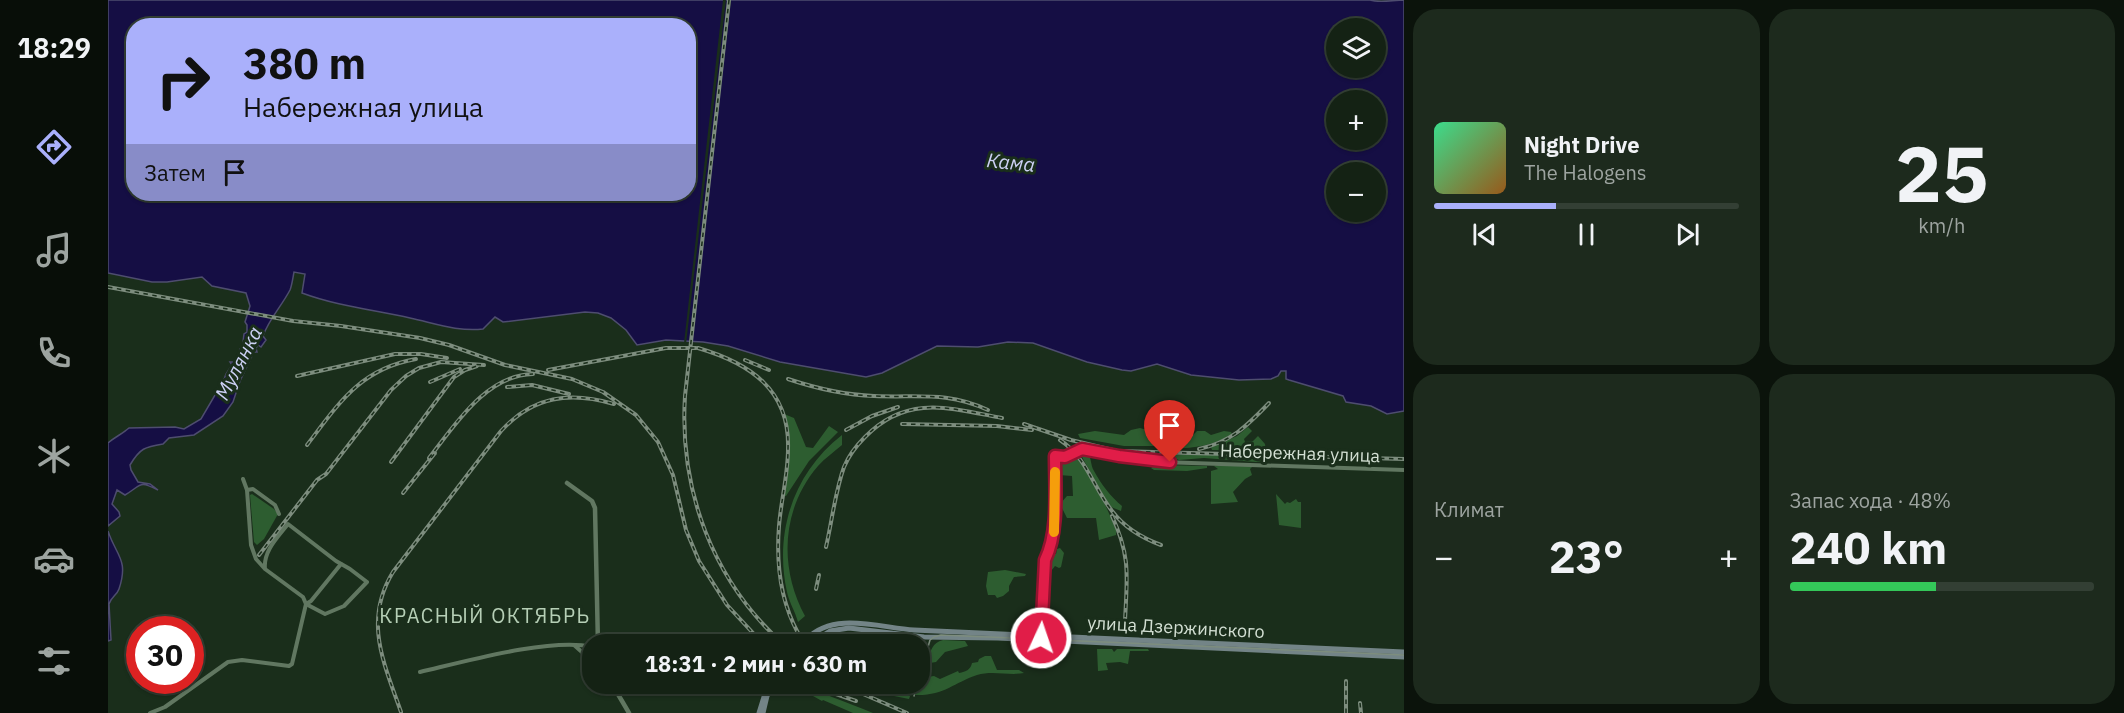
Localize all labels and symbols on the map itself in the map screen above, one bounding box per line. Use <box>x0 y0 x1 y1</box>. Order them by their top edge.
water label: Кама <box>985 146 1037 178</box>
water label: Мулянка <box>208 322 268 404</box>
pin <box>1144 400 1195 462</box>
street label: Набережная улица <box>1219 439 1381 467</box>
district label: КРАСНЫЙ ОКТЯБРЬ <box>379 602 591 629</box>
position arrow <box>1009 606 1073 670</box>
street label: улица Дзержинского <box>1087 611 1265 643</box>
speed limit sign: 30 <box>126 616 204 694</box>

